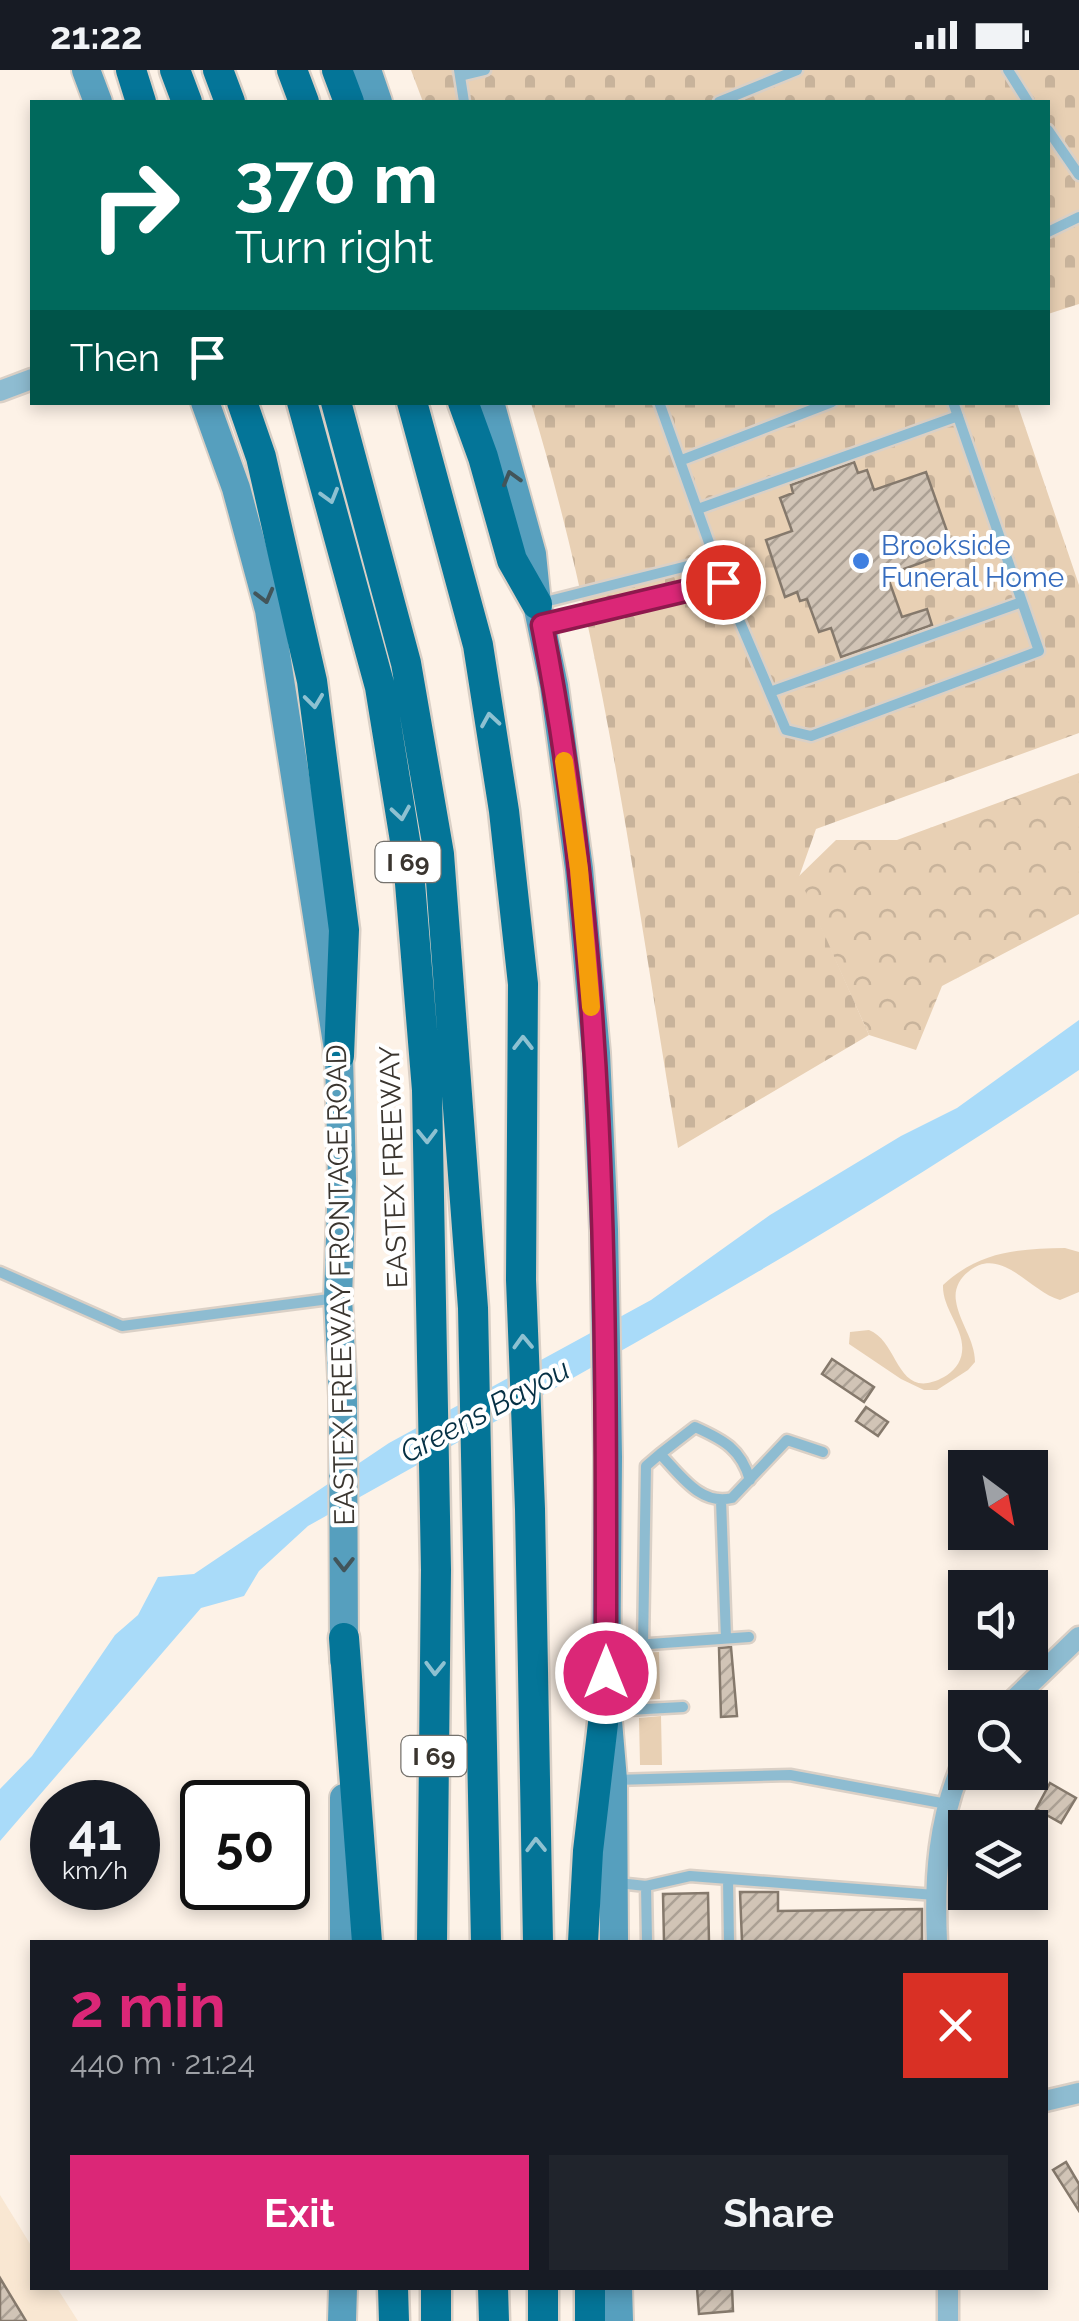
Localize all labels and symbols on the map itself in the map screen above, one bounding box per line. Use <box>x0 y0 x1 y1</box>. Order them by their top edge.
one-way arrow <box>502 470 523 487</box>
one-way arrow <box>318 487 339 504</box>
place label: Brookside Funeral Home <box>881 529 1064 594</box>
pin <box>681 540 766 625</box>
marker: Brookside Funeral Home <box>850 550 872 572</box>
one-way arrow <box>253 587 274 604</box>
one-way arrow <box>303 693 324 709</box>
one-way arrow <box>480 712 501 728</box>
one-way arrow <box>390 805 411 821</box>
road number: I 69 <box>376 842 440 882</box>
one-way arrow <box>512 1034 534 1050</box>
street label: EASTEX FREEWAY FRONTAGE ROAD <box>320 1044 361 1526</box>
street label: EASTEX FREEWAY <box>373 1045 414 1289</box>
one-way arrow <box>417 1129 438 1145</box>
one-way arrow <box>513 1333 534 1349</box>
water label: Greens Bayou <box>394 1351 575 1470</box>
north arrow <box>948 1450 1048 1550</box>
one-way arrow <box>333 1558 355 1573</box>
position arrow <box>554 1621 658 1725</box>
one-way arrow <box>424 1660 446 1676</box>
road number: I 69 <box>402 1736 466 1776</box>
speed limit sign: 50 <box>180 1780 310 1910</box>
one-way arrow <box>525 1837 547 1852</box>

